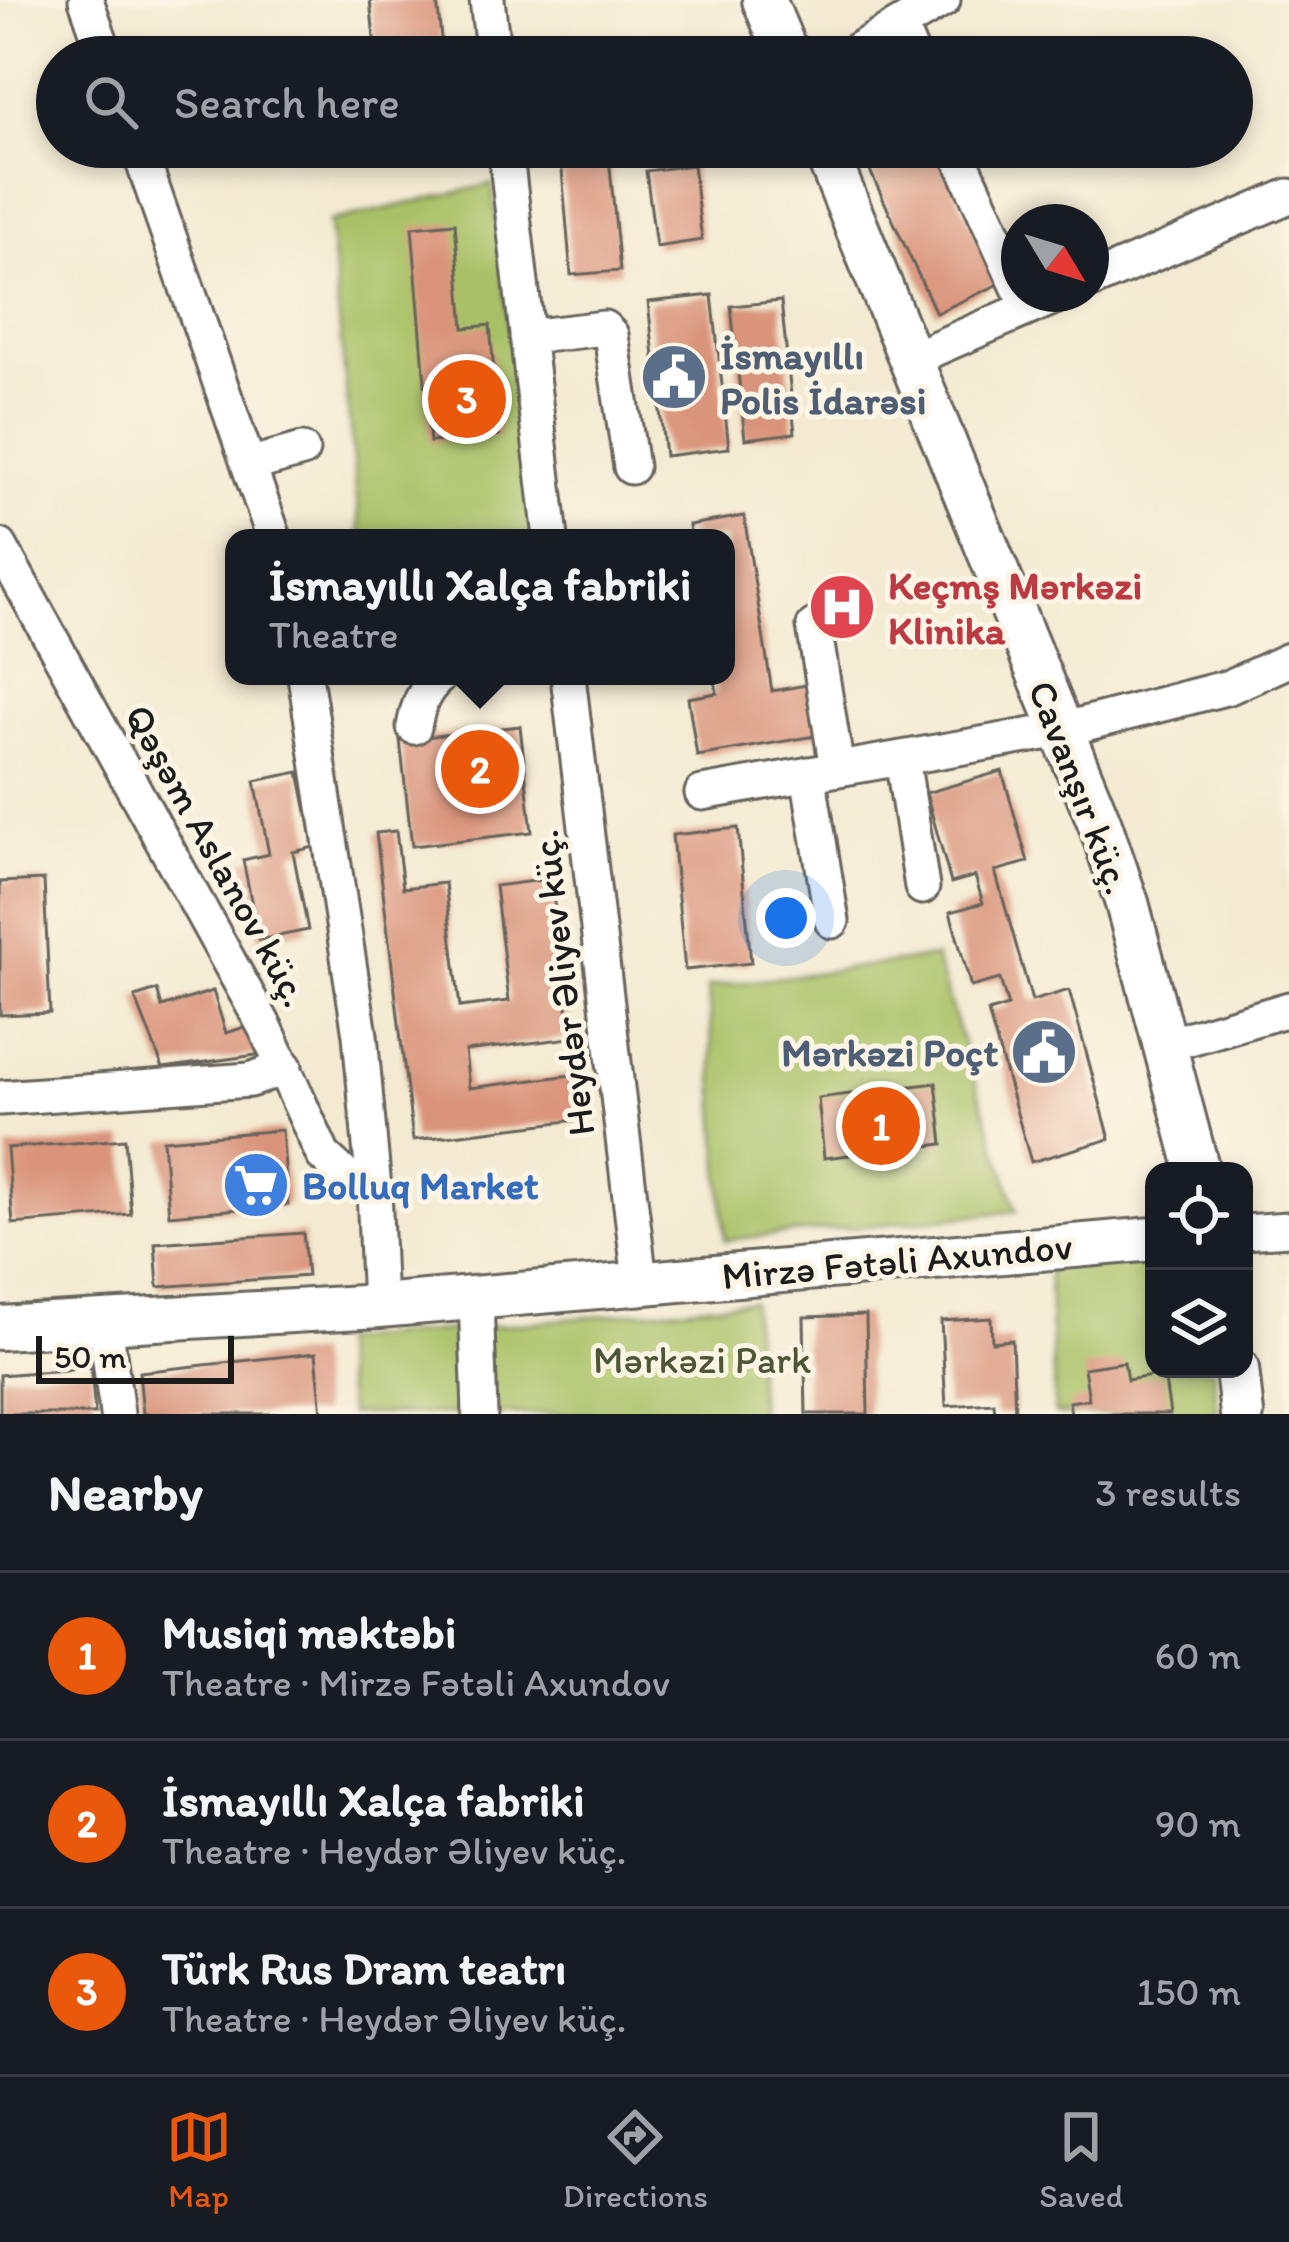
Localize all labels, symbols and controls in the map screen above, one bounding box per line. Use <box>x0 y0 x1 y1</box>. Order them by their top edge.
search box <box>36 36 1253 168</box>
icon: search <box>78 69 144 135</box>
text: Search here <box>174 75 400 129</box>
north arrow <box>1001 204 1109 312</box>
place label: İsmayıllı Polis İdarəsi <box>720 332 927 424</box>
public building icon: İsmayıllı Polis İdarəsi <box>639 342 709 412</box>
pin: 3 <box>428 354 506 444</box>
popup <box>225 529 735 685</box>
text: İsmayıllı Xalça fabriki <box>269 557 691 611</box>
place label: Keçmş Mərkəzi Klinika <box>888 562 1142 654</box>
hospital icon: Keçmş Mərkəzi Klinika <box>807 572 877 642</box>
text: Theatre <box>269 611 398 658</box>
street label: Cavanşır küç. <box>1018 674 1143 900</box>
street label: Qəşəm Aslanov küç. <box>115 696 320 1014</box>
pin: 2 <box>441 724 519 814</box>
street label: Heydər Əliyev küç. <box>520 827 605 1139</box>
your location <box>756 888 816 948</box>
public building icon: Mərkəzi Poçt <box>1009 1017 1079 1087</box>
place label: Mərkəzi Poçt <box>781 1029 998 1076</box>
pin: 1 <box>842 1081 920 1171</box>
supermarket icon: Bolluq Market <box>221 1150 291 1220</box>
place label: Bolluq Market <box>302 1162 539 1209</box>
map controls <box>1145 1162 1253 1378</box>
button: locate <box>1145 1162 1253 1270</box>
street label: Mirzə Fətəli Axundov <box>720 1222 1074 1299</box>
button: layers <box>1145 1270 1253 1378</box>
scale bar <box>36 1330 234 1383</box>
park label: Mərkəzi Park <box>593 1336 811 1383</box>
text: 50 m <box>54 1337 127 1376</box>
text: Nearby <box>48 1462 203 1523</box>
text: 3 results <box>1095 1469 1241 1516</box>
text: Musiqi məktəbi <box>162 1605 456 1659</box>
text: 1 <box>78 1632 96 1679</box>
text: 60 m <box>1155 1632 1241 1679</box>
text: Theatre · Mirzə Fətəli Axundov <box>162 1659 670 1706</box>
text: İsmayıllı Xalça fabriki <box>162 1773 584 1827</box>
text: 2 <box>77 1800 97 1847</box>
text: 90 m <box>1155 1800 1241 1847</box>
text: Theatre · Heydər Əliyev küç. <box>162 1827 626 1874</box>
text: Türk Rus Dram teatrı <box>162 1941 566 1995</box>
text: 3 <box>76 1968 98 2015</box>
text: 150 m <box>1137 1968 1241 2015</box>
text: Theatre · Heydər Əliyev küç. <box>162 1995 626 2042</box>
tab: Map <box>166 2104 232 2215</box>
tab: Directions <box>563 2104 708 2215</box>
tab: Saved <box>1039 2104 1123 2215</box>

